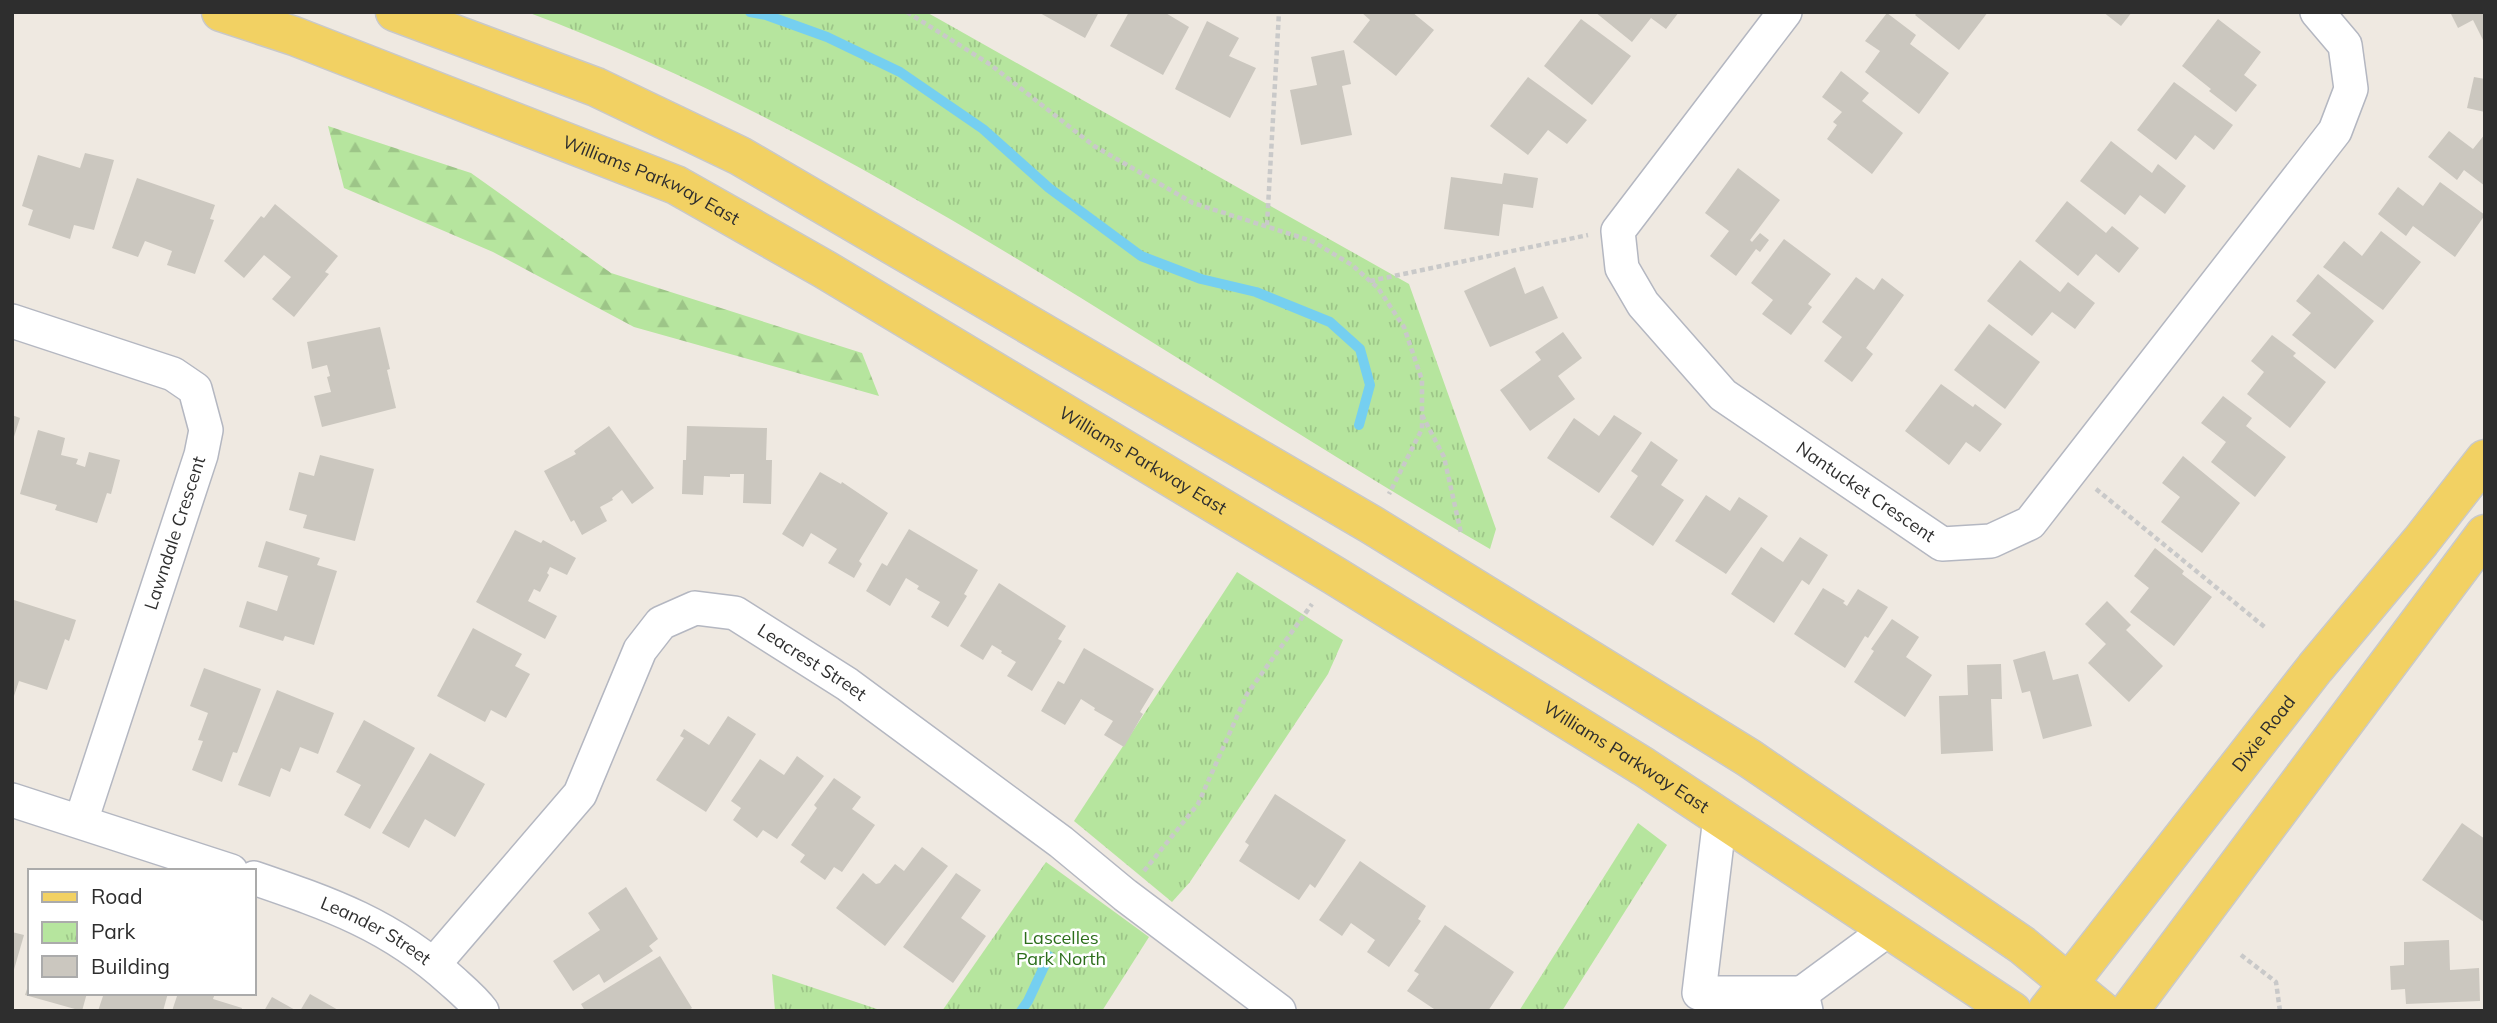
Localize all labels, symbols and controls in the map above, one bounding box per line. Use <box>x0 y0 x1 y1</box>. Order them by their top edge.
street label: Williams Parkway East <box>559 130 744 230</box>
street label: Williams Parkway East <box>1055 401 1231 519</box>
street label: Nantucket Crescent <box>1792 436 1940 547</box>
street label: Lawndale Crescent <box>139 453 210 612</box>
street label: Leacrest Street <box>753 618 871 705</box>
street label: Dixie Road <box>2226 691 2300 776</box>
street label: Williams Parkway East <box>1539 696 1714 818</box>
legend <box>28 869 256 995</box>
text: Road <box>91 883 142 909</box>
street label: Leander Street <box>317 891 436 970</box>
text: Park <box>91 918 135 944</box>
park label: Lascelles Park North <box>1016 926 1106 970</box>
text: Building <box>91 953 170 979</box>

